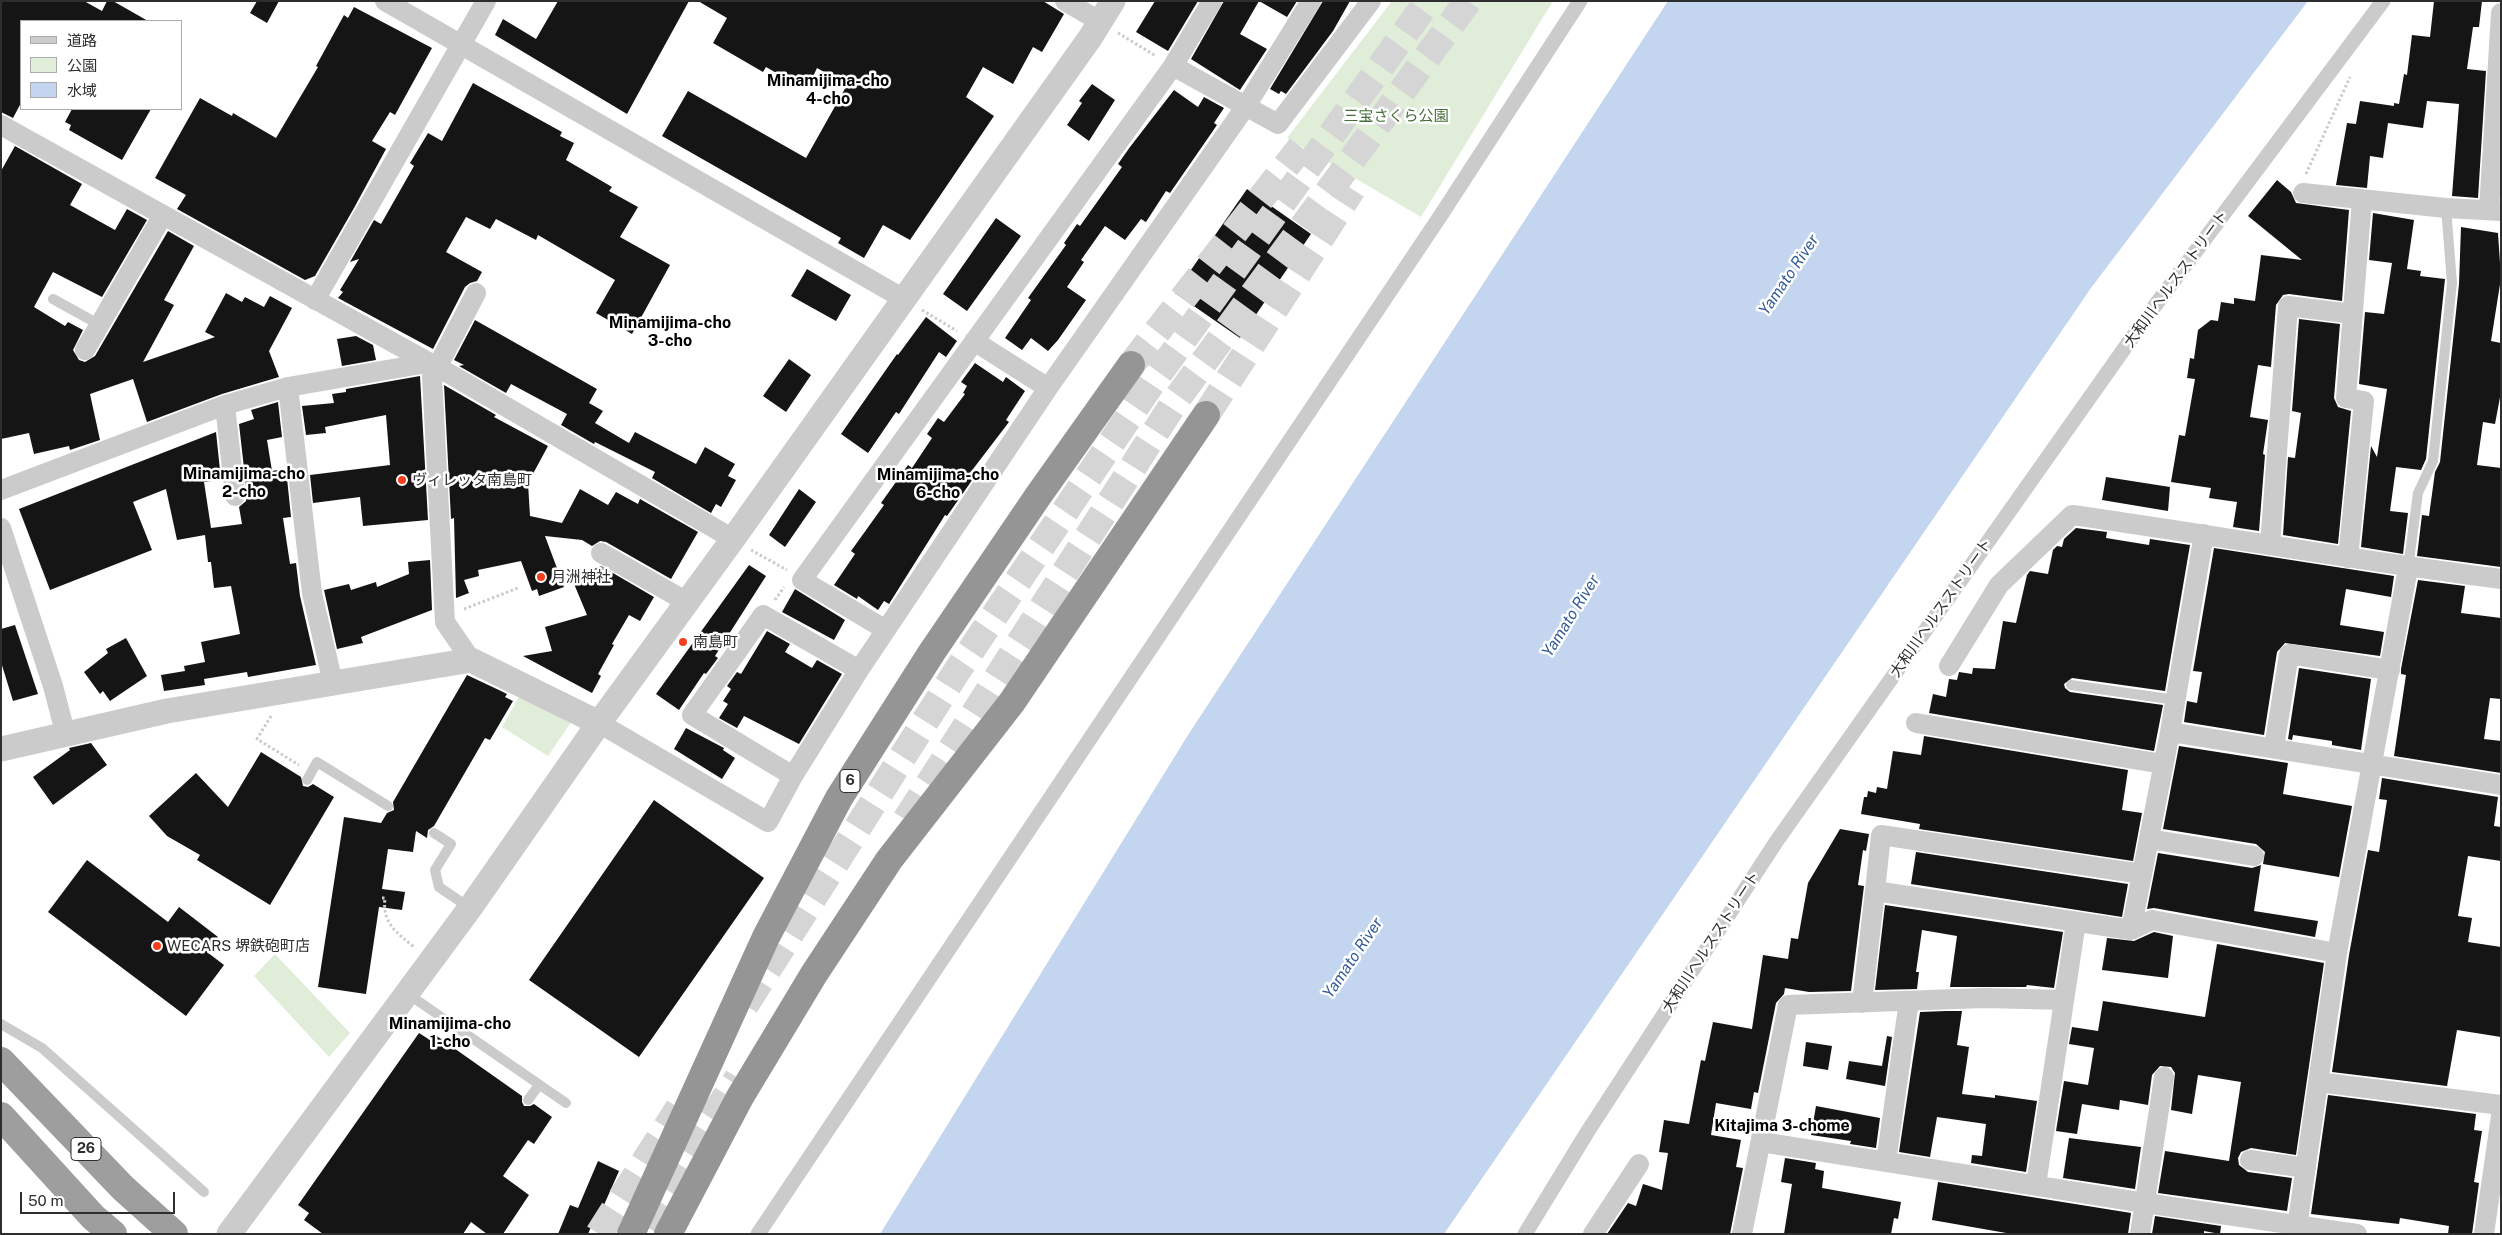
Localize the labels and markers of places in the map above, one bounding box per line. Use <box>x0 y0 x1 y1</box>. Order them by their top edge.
place label: ヴィレッタ南島町 <box>412 471 532 489</box>
marker: ヴィレッタ南島町 <box>396 474 408 486</box>
place label: 月洲神社 <box>551 568 611 586</box>
marker: 月洲神社 <box>535 571 547 583</box>
place label: 南島町 <box>693 633 738 651</box>
marker: 南島町 <box>677 636 689 648</box>
place label: WECARS 堺鉄砲町店 <box>167 937 310 955</box>
marker: WECARS 堺鉄砲町店 <box>151 940 163 952</box>

